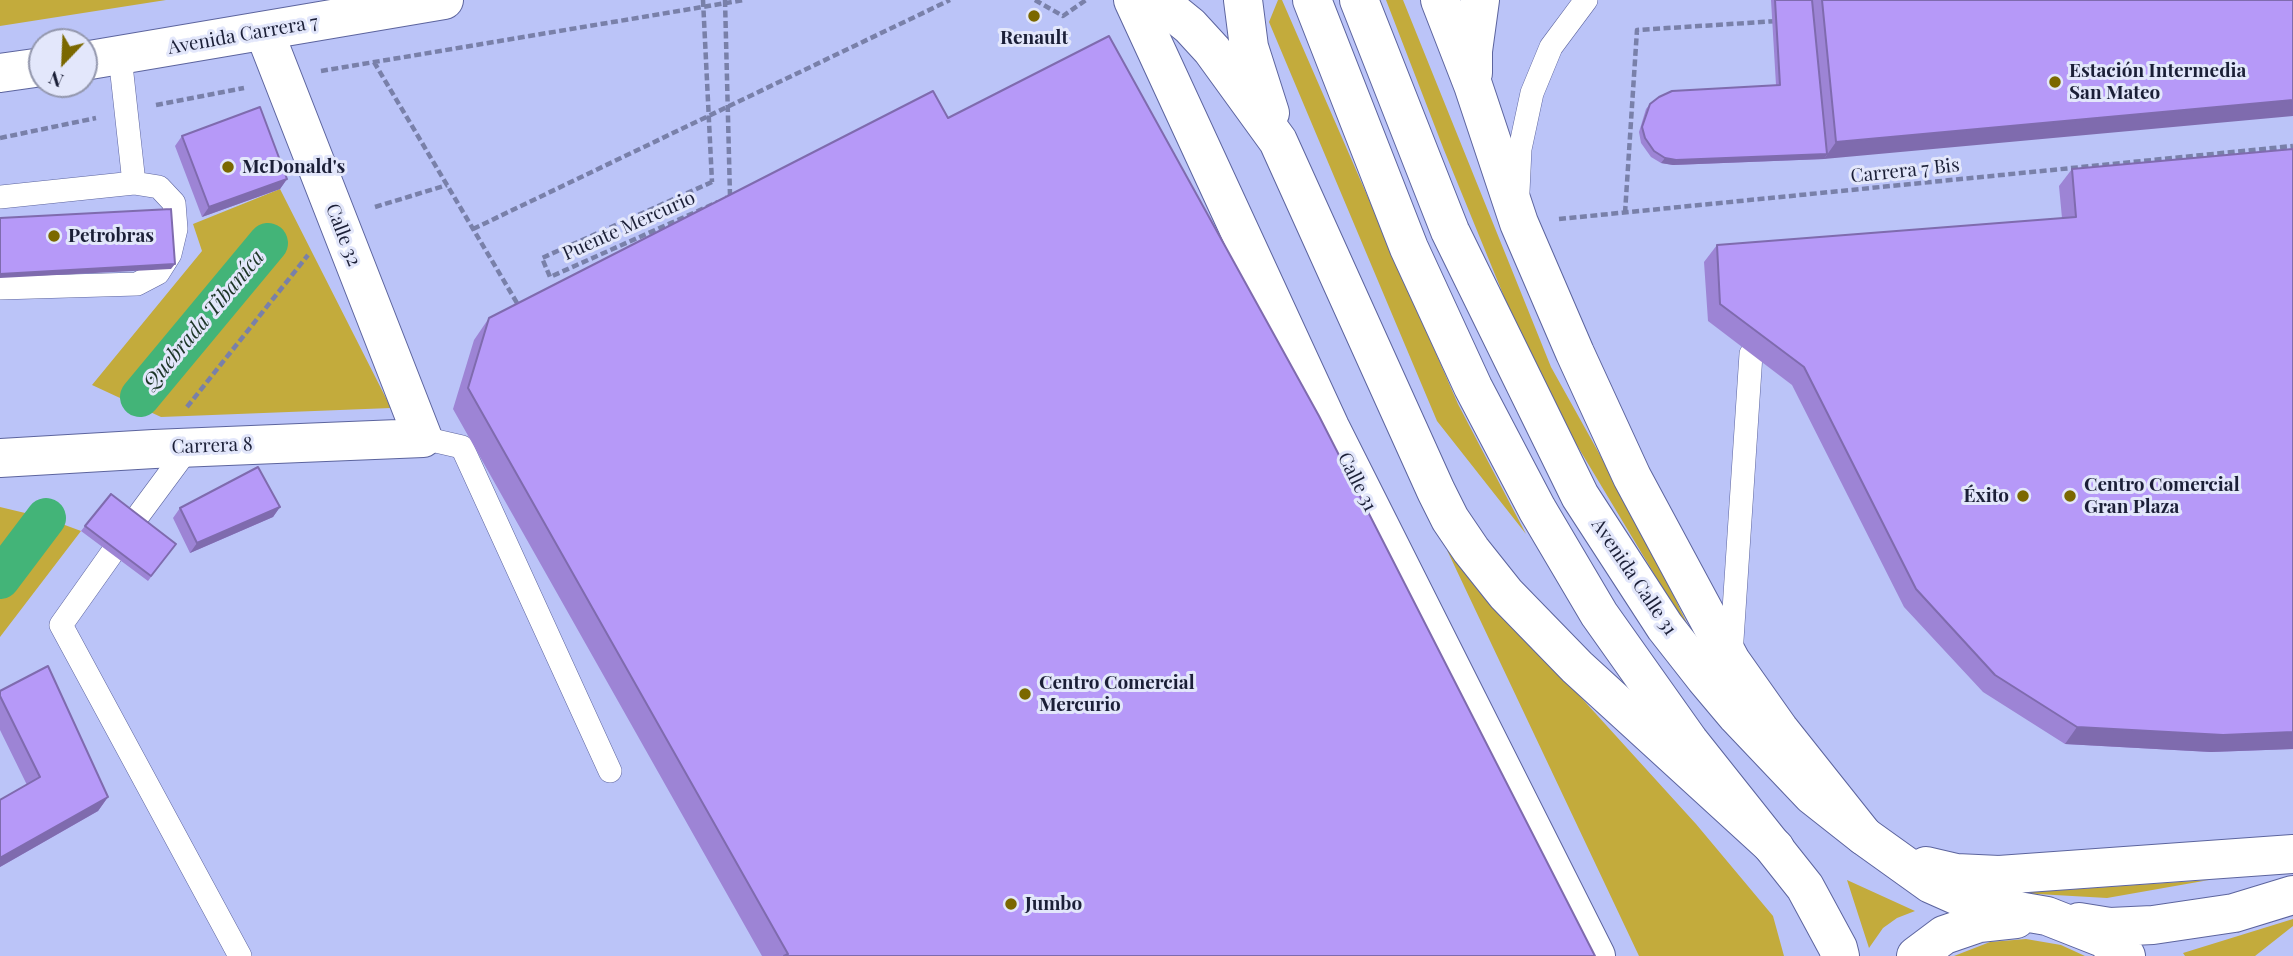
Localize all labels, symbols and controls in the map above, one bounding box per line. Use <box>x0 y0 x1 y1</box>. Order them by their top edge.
marker: Renault <box>1026 8 1042 24</box>
street label: Avenida Carrera 7 <box>166 11 320 59</box>
place label: Renault <box>1000 27 1068 49</box>
north arrow <box>28 28 98 98</box>
place label: Estación Intermedia San Mateo <box>2069 60 2246 104</box>
text: N <box>44 66 67 95</box>
marker: Estación Intermedia San Mateo <box>2047 74 2063 90</box>
street label: Carrera 7 Bis <box>1849 154 1961 188</box>
place label: McDonald's <box>242 156 345 178</box>
marker: McDonald's <box>220 159 236 175</box>
street label: Puente Mercurio <box>559 187 699 265</box>
street label: Calle 32 <box>321 200 365 270</box>
place label: Petrobras <box>68 225 154 247</box>
marker: Petrobras <box>46 228 62 244</box>
water label: Quebrada Tibaníca <box>138 245 270 395</box>
street label: Carrera 8 <box>171 433 253 459</box>
street label: Calle 31 <box>1333 449 1381 515</box>
place label: Centro Comercial Gran Plaza <box>2084 474 2240 518</box>
place label: Éxito <box>1963 485 2009 507</box>
marker: Éxito <box>2015 488 2031 504</box>
marker: Centro Comercial Gran Plaza <box>2062 488 2078 504</box>
street label: Avenida Calle 31 <box>1587 514 1681 640</box>
place label: Centro Comercial Mercurio <box>1039 672 1195 716</box>
marker: Centro Comercial Mercurio <box>1017 686 1033 702</box>
place label: Jumbo <box>1025 893 1082 915</box>
marker: Jumbo <box>1003 896 1019 912</box>

